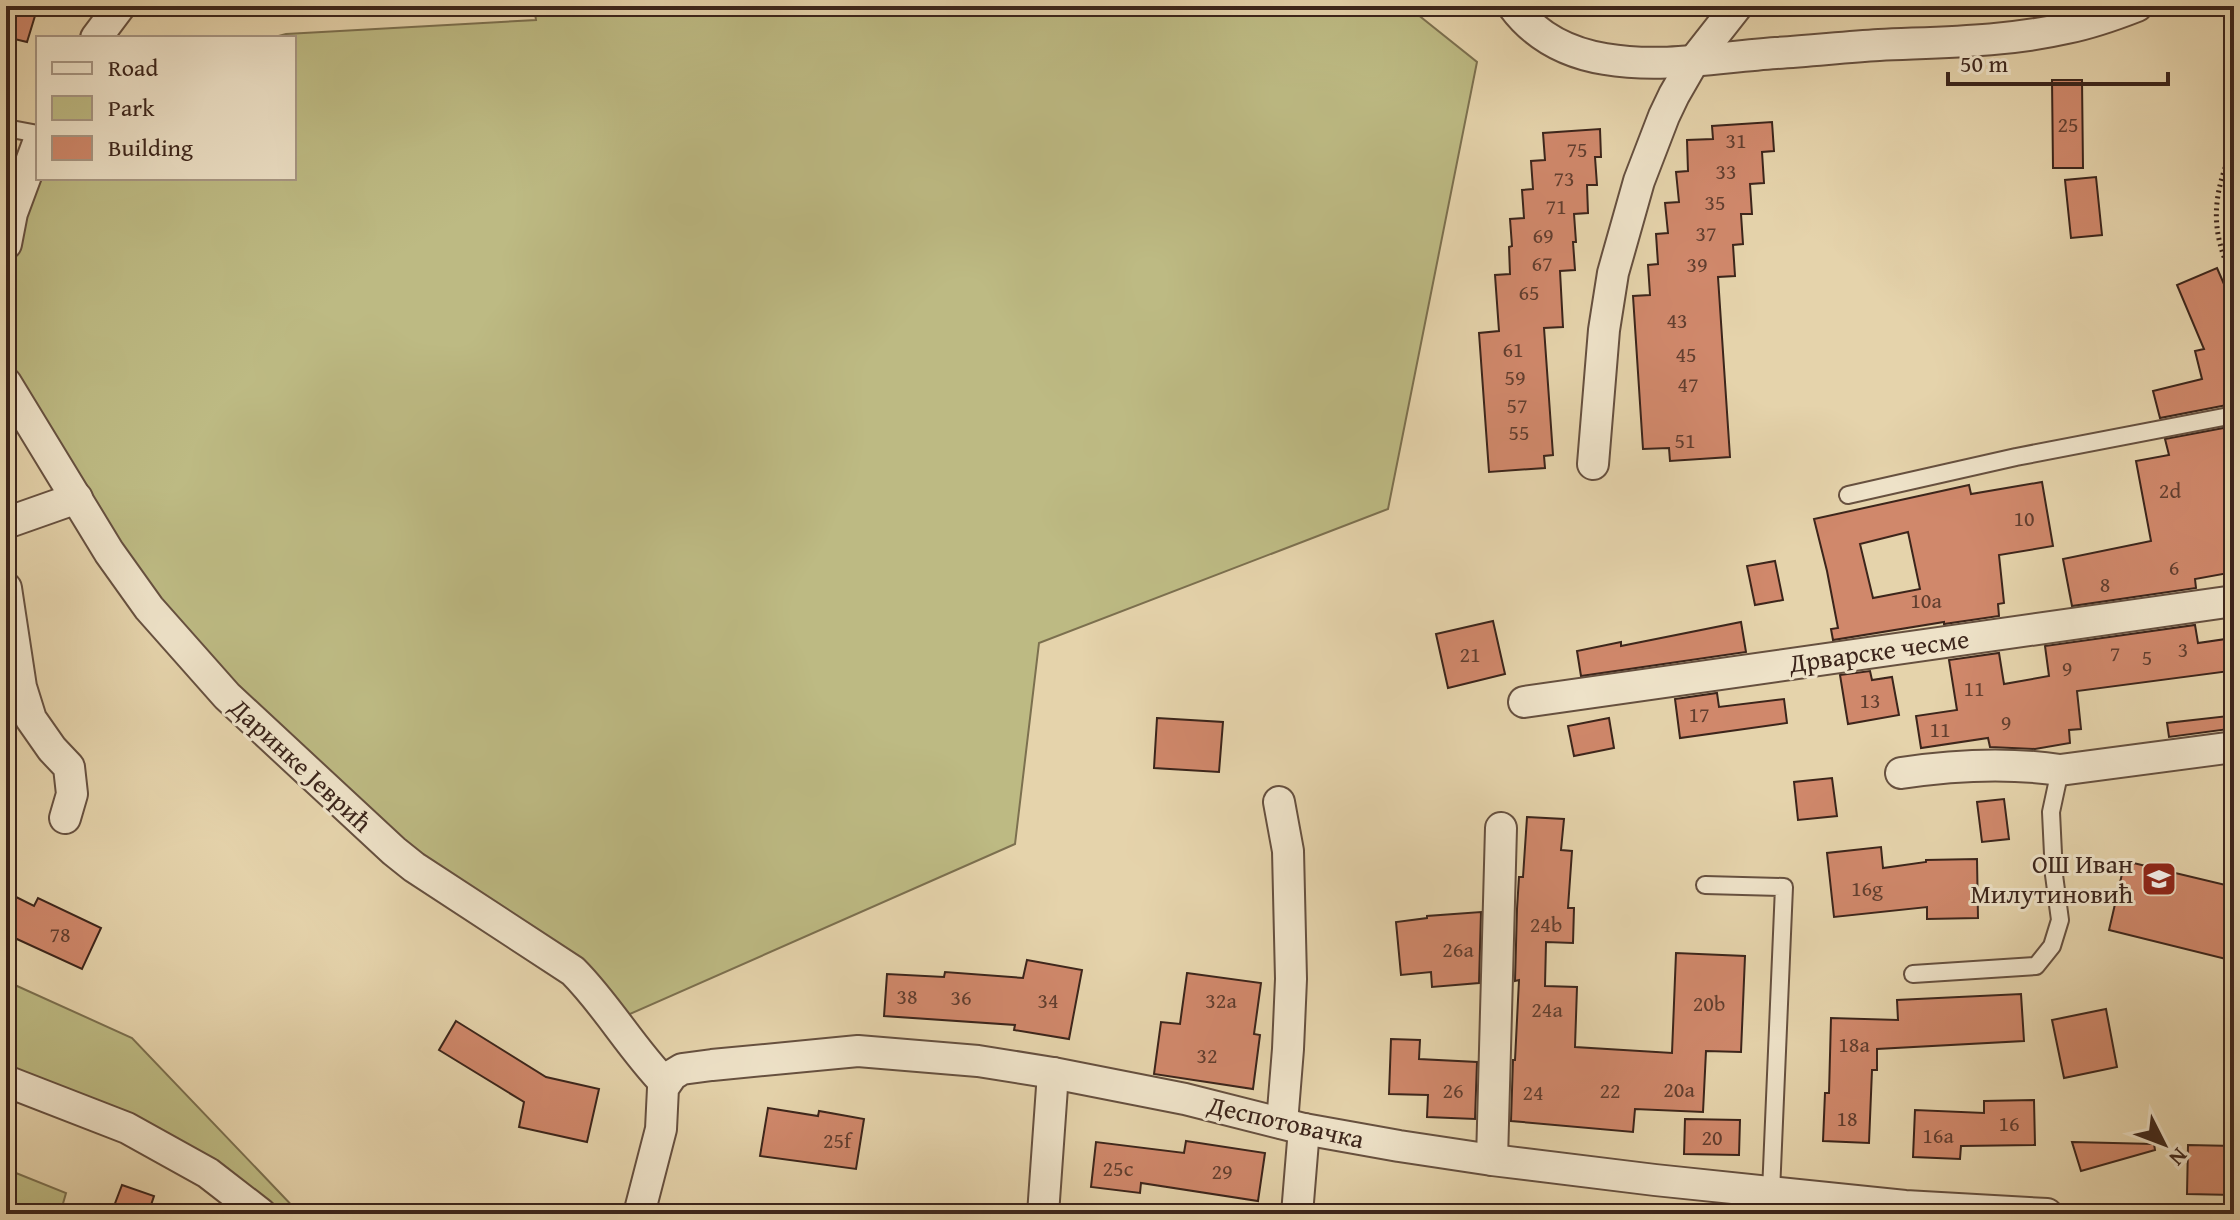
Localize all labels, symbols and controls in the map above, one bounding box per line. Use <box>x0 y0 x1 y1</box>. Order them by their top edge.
legend <box>36 36 296 180</box>
scale bar <box>1948 36 2168 86</box>
text: 50 m <box>1960 46 2008 81</box>
text: Road <box>108 50 158 85</box>
text: Park <box>108 90 155 125</box>
house number: 25 <box>2057 108 2079 140</box>
house number: 31 <box>1725 124 1747 156</box>
text: Building <box>108 130 193 165</box>
house number: 75 <box>1566 133 1588 165</box>
house number: 33 <box>1715 155 1737 187</box>
house number: 73 <box>1553 162 1575 194</box>
house number: 35 <box>1704 186 1726 218</box>
house number: 71 <box>1545 190 1567 222</box>
house number: 37 <box>1695 217 1717 249</box>
house number: 69 <box>1532 219 1554 251</box>
house number: 67 <box>1531 247 1553 279</box>
house number: 39 <box>1686 248 1708 280</box>
house number: 65 <box>1518 276 1540 308</box>
house number: 43 <box>1666 304 1688 336</box>
house number: 61 <box>1502 333 1524 365</box>
house number: 45 <box>1675 338 1697 370</box>
house number: 59 <box>1504 361 1526 393</box>
house number: 47 <box>1677 368 1699 400</box>
house number: 57 <box>1506 389 1528 421</box>
house number: 55 <box>1508 416 1530 448</box>
house number: 51 <box>1674 424 1696 456</box>
house number: 2d <box>2159 474 2181 506</box>
house number: 10 <box>2013 502 2035 534</box>
house number: 6 <box>2169 551 2179 583</box>
house number: 8 <box>2100 568 2110 600</box>
house number: 10a <box>1910 584 1942 616</box>
street label: Дрварске чесме <box>1785 619 1971 683</box>
house number: 3 <box>2178 633 2188 665</box>
house number: 7 <box>2110 637 2120 669</box>
house number: 21 <box>1459 638 1481 670</box>
house number: 5 <box>2142 641 2152 673</box>
house number: 9 <box>2062 652 2072 684</box>
house number: 11 <box>1963 672 1985 704</box>
house number: 13 <box>1859 684 1881 716</box>
street label: Даринке Јеврић <box>221 688 382 841</box>
house number: 17 <box>1688 698 1710 730</box>
house number: 9 <box>2001 706 2011 738</box>
house number: 11 <box>1929 713 1951 745</box>
place label: ОШ Иван Милутиновић <box>1970 844 2133 913</box>
school or university icon: ОШ Иван Милутиновић <box>2140 860 2178 898</box>
house number: 16g <box>1851 872 1883 904</box>
house number: 24b <box>1530 908 1562 940</box>
house number: 78 <box>49 918 71 950</box>
house number: 26a <box>1442 933 1474 965</box>
house number: 38 <box>896 980 918 1012</box>
house number: 36 <box>950 981 972 1013</box>
house number: 34 <box>1037 984 1059 1016</box>
house number: 32a <box>1205 984 1237 1016</box>
house number: 20b <box>1693 987 1725 1019</box>
house number: 24a <box>1531 993 1563 1025</box>
house number: 18a <box>1838 1028 1870 1060</box>
house number: 32 <box>1196 1039 1218 1071</box>
house number: 20a <box>1663 1073 1695 1105</box>
house number: 26 <box>1442 1074 1464 1106</box>
house number: 22 <box>1599 1074 1621 1106</box>
house number: 24 <box>1522 1076 1544 1108</box>
street label: Деспотовачка <box>1203 1084 1369 1159</box>
house number: 18 <box>1836 1102 1858 1134</box>
north arrow <box>2124 1104 2204 1184</box>
house number: 16 <box>1998 1107 2020 1139</box>
house number: 16a <box>1922 1119 1954 1151</box>
house number: 20 <box>1701 1121 1723 1153</box>
house number: 25f <box>823 1124 854 1156</box>
text: N <box>2162 1141 2196 1174</box>
house number: 25c <box>1103 1152 1134 1184</box>
house number: 29 <box>1211 1155 1233 1187</box>

